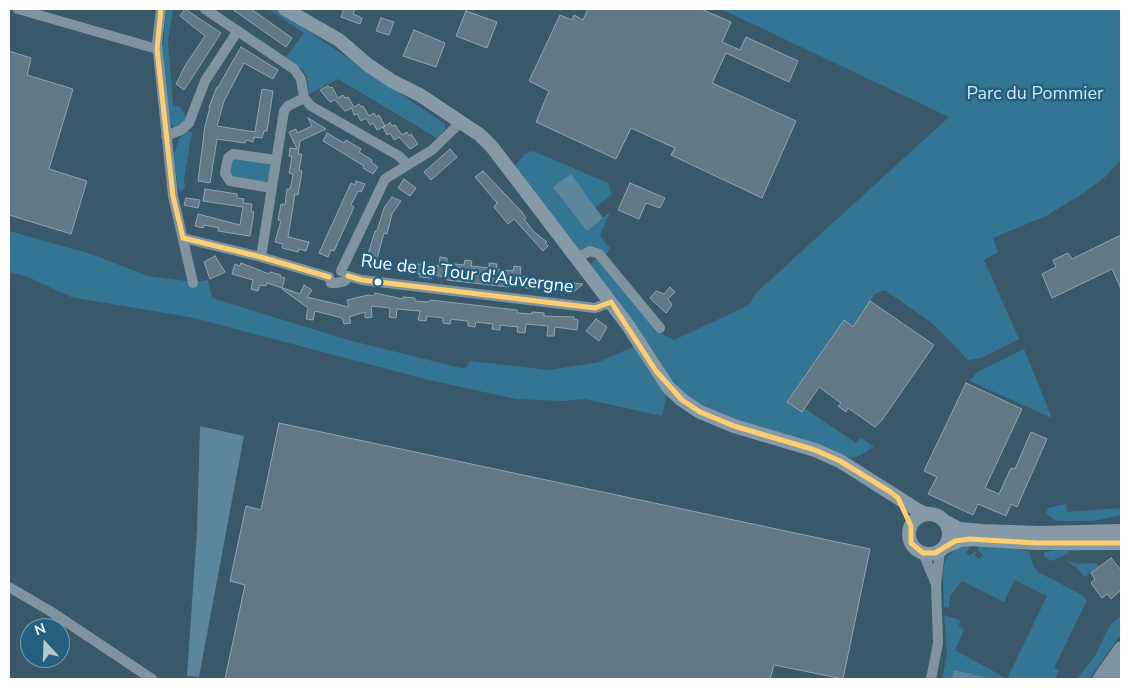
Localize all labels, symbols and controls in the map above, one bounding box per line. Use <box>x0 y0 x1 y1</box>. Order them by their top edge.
park label: Parc du Pommier <box>966 84 1104 106</box>
street label: Rue de la Tour d'Auvergne <box>359 251 575 299</box>
unlabelled marker <box>373 277 383 287</box>
north arrow <box>20 618 70 668</box>
text: N <box>32 619 48 640</box>

